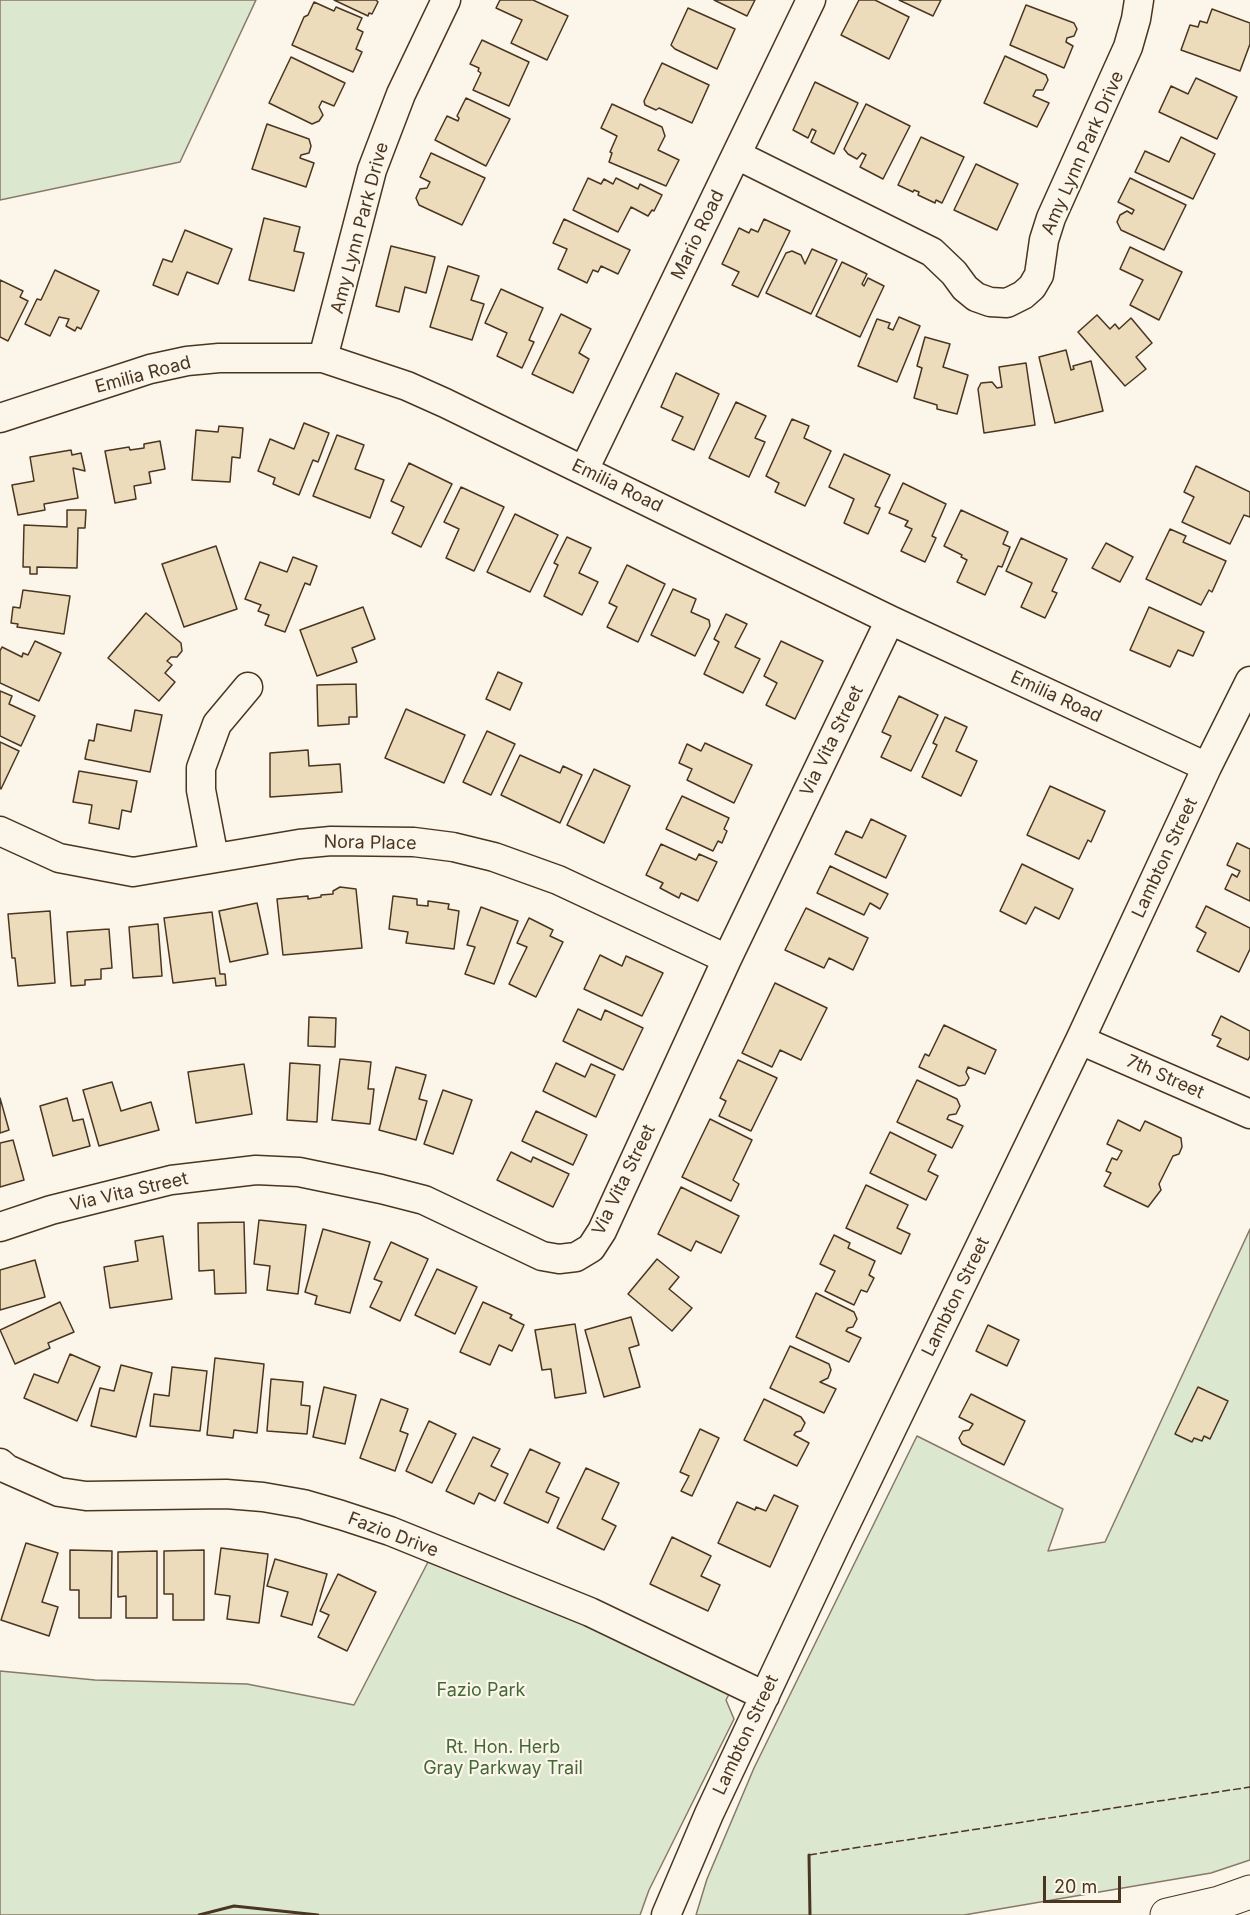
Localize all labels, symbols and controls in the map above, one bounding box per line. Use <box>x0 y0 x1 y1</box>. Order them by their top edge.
street label: Amy Lynn Park Drive <box>1037 68 1129 238</box>
street label: Amy Lynn Park Drive <box>327 140 393 316</box>
street label: Mario Road <box>667 187 729 283</box>
street label: Emilia Road <box>93 352 193 398</box>
street label: Emilia Road <box>568 455 666 517</box>
street label: Emilia Road <box>1007 666 1105 728</box>
street label: Via Vita Street <box>796 682 868 800</box>
street label: Lambton Street <box>1128 794 1202 922</box>
street label: Nora Place <box>323 831 417 855</box>
street label: 7th Street <box>1123 1050 1207 1104</box>
street label: Via Vita Street <box>588 1121 660 1239</box>
street label: Via Vita Street <box>68 1168 190 1216</box>
street label: Lambton Street <box>918 1234 994 1360</box>
street label: Fazio Drive <box>345 1508 441 1562</box>
street label: Lambton Street <box>709 1671 783 1799</box>
park label: Fazio Park <box>437 1680 525 1702</box>
park label: Rt. Hon. Herb Gray Parkway Trail <box>423 1737 583 1780</box>
scale bar <box>1046 1864 1124 1902</box>
text: 20 m <box>1054 1876 1097 1897</box>

